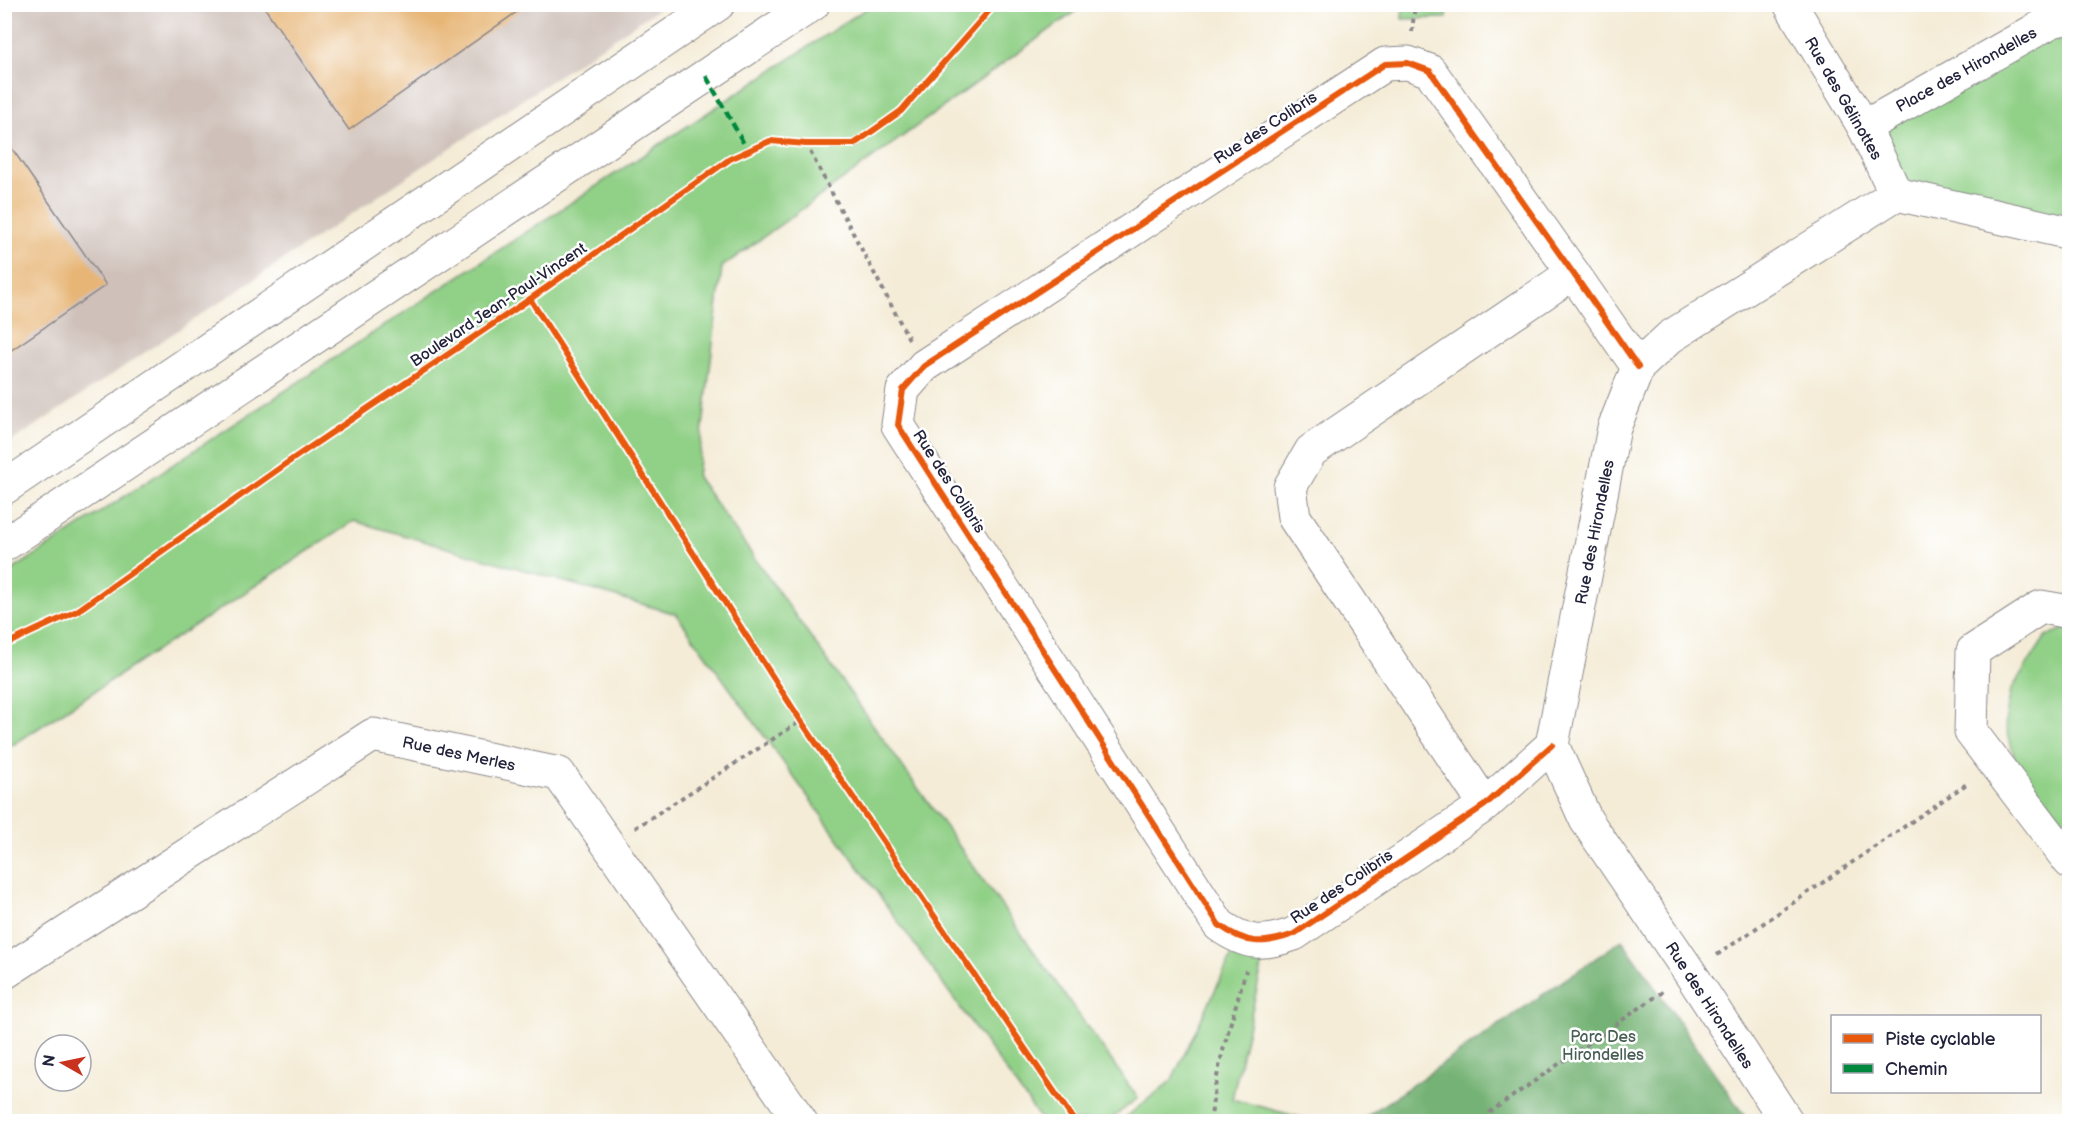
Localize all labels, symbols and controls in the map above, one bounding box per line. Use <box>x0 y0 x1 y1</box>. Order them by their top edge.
street label: Place des Hirondelles <box>1893 24 2040 117</box>
street label: Rue des Gélinottes <box>1800 34 1886 164</box>
street label: Rue des Colibris <box>1211 88 1321 169</box>
street label: Boulevard Jean-Paul-Vincent <box>407 239 591 371</box>
street label: Rue des Colibris <box>908 427 989 537</box>
street label: Rue des Hirondelles <box>1572 458 1619 606</box>
street label: Rue des Merles <box>401 733 517 776</box>
street label: Rue des Colibris <box>1287 846 1397 928</box>
street label: Rue des Hirondelles <box>1661 939 1757 1073</box>
legend <box>1831 1015 2041 1093</box>
park label: Parc Des Hirondelles <box>1562 1028 1644 1065</box>
text: Piste cyclable <box>1885 1029 1996 1050</box>
north arrow <box>33 1033 93 1093</box>
text: N <box>39 1053 60 1068</box>
text: Chemin <box>1885 1059 1948 1080</box>

